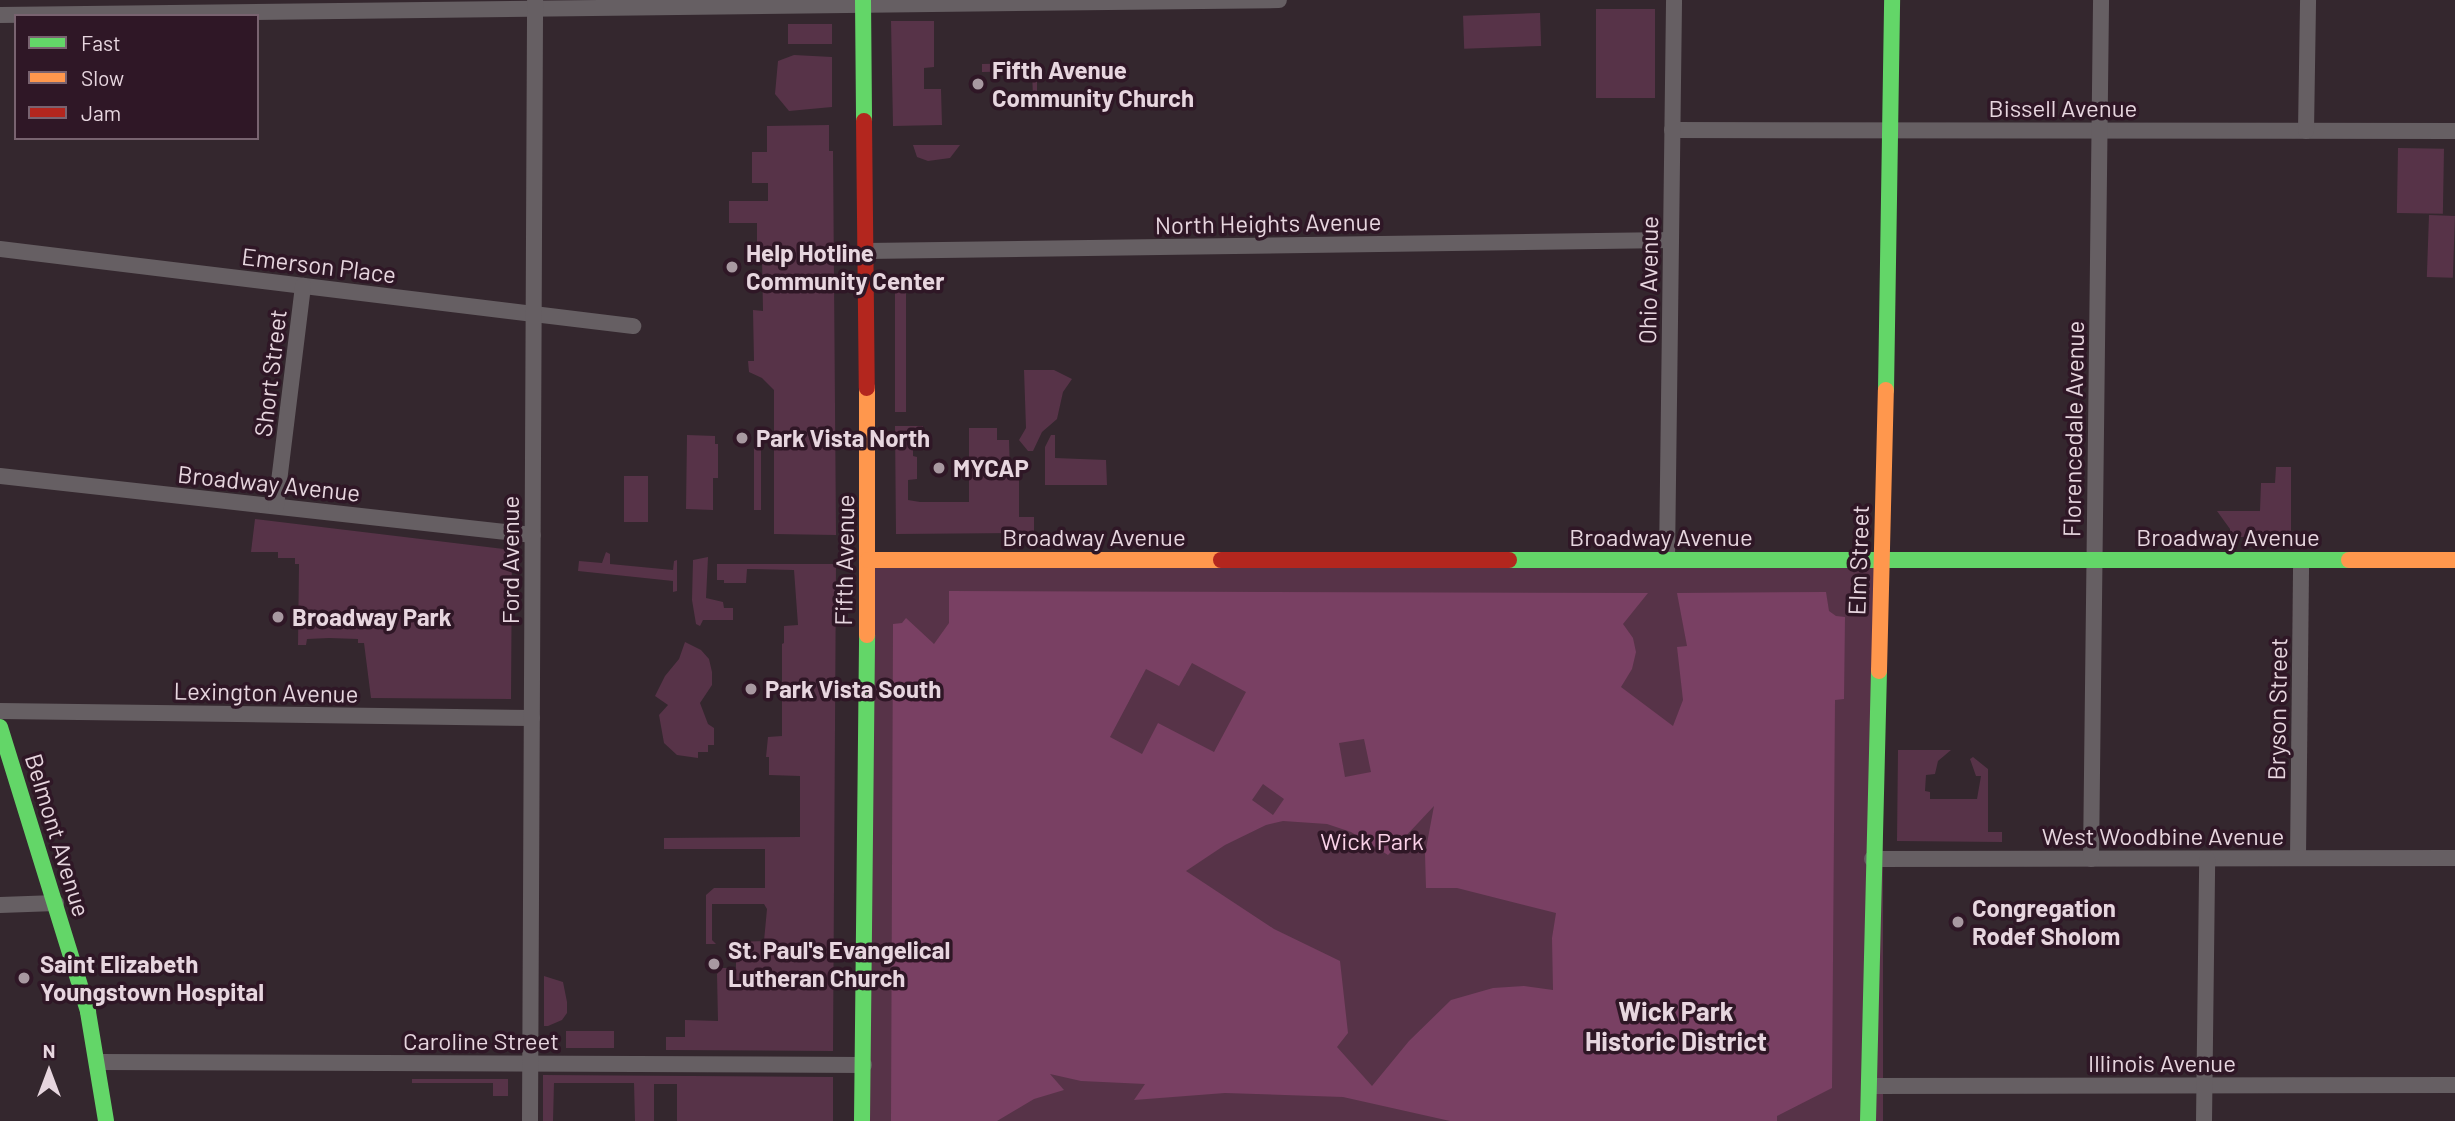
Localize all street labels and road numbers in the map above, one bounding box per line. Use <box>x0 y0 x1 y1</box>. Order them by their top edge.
street label: Bissell Avenue <box>1989 94 2137 122</box>
street label: North Heights Avenue <box>1154 207 1382 239</box>
street label: Ohio Avenue <box>1632 216 1664 344</box>
street label: Emerson Place <box>240 241 398 289</box>
street label: Short Street <box>248 308 292 438</box>
street label: Florencedale Avenue <box>2057 321 2089 537</box>
street label: Broadway Avenue <box>176 459 362 507</box>
street label: Fifth Avenue <box>828 494 860 626</box>
street label: Ford Avenue <box>496 496 524 624</box>
street label: Elm Street <box>1842 504 1874 616</box>
street label: Broadway Avenue <box>1002 523 1186 551</box>
street label: Broadway Avenue <box>1569 523 1753 551</box>
street label: Broadway Avenue <box>2136 523 2320 551</box>
street label: Bryson Street <box>2261 637 2293 781</box>
street label: Lexington Avenue <box>173 676 359 708</box>
street label: Belmont Avenue <box>20 750 96 920</box>
street label: West Woodbine Avenue <box>2042 822 2284 850</box>
street label: Caroline Street <box>403 1027 559 1055</box>
street label: Illinois Avenue <box>2088 1049 2236 1077</box>

